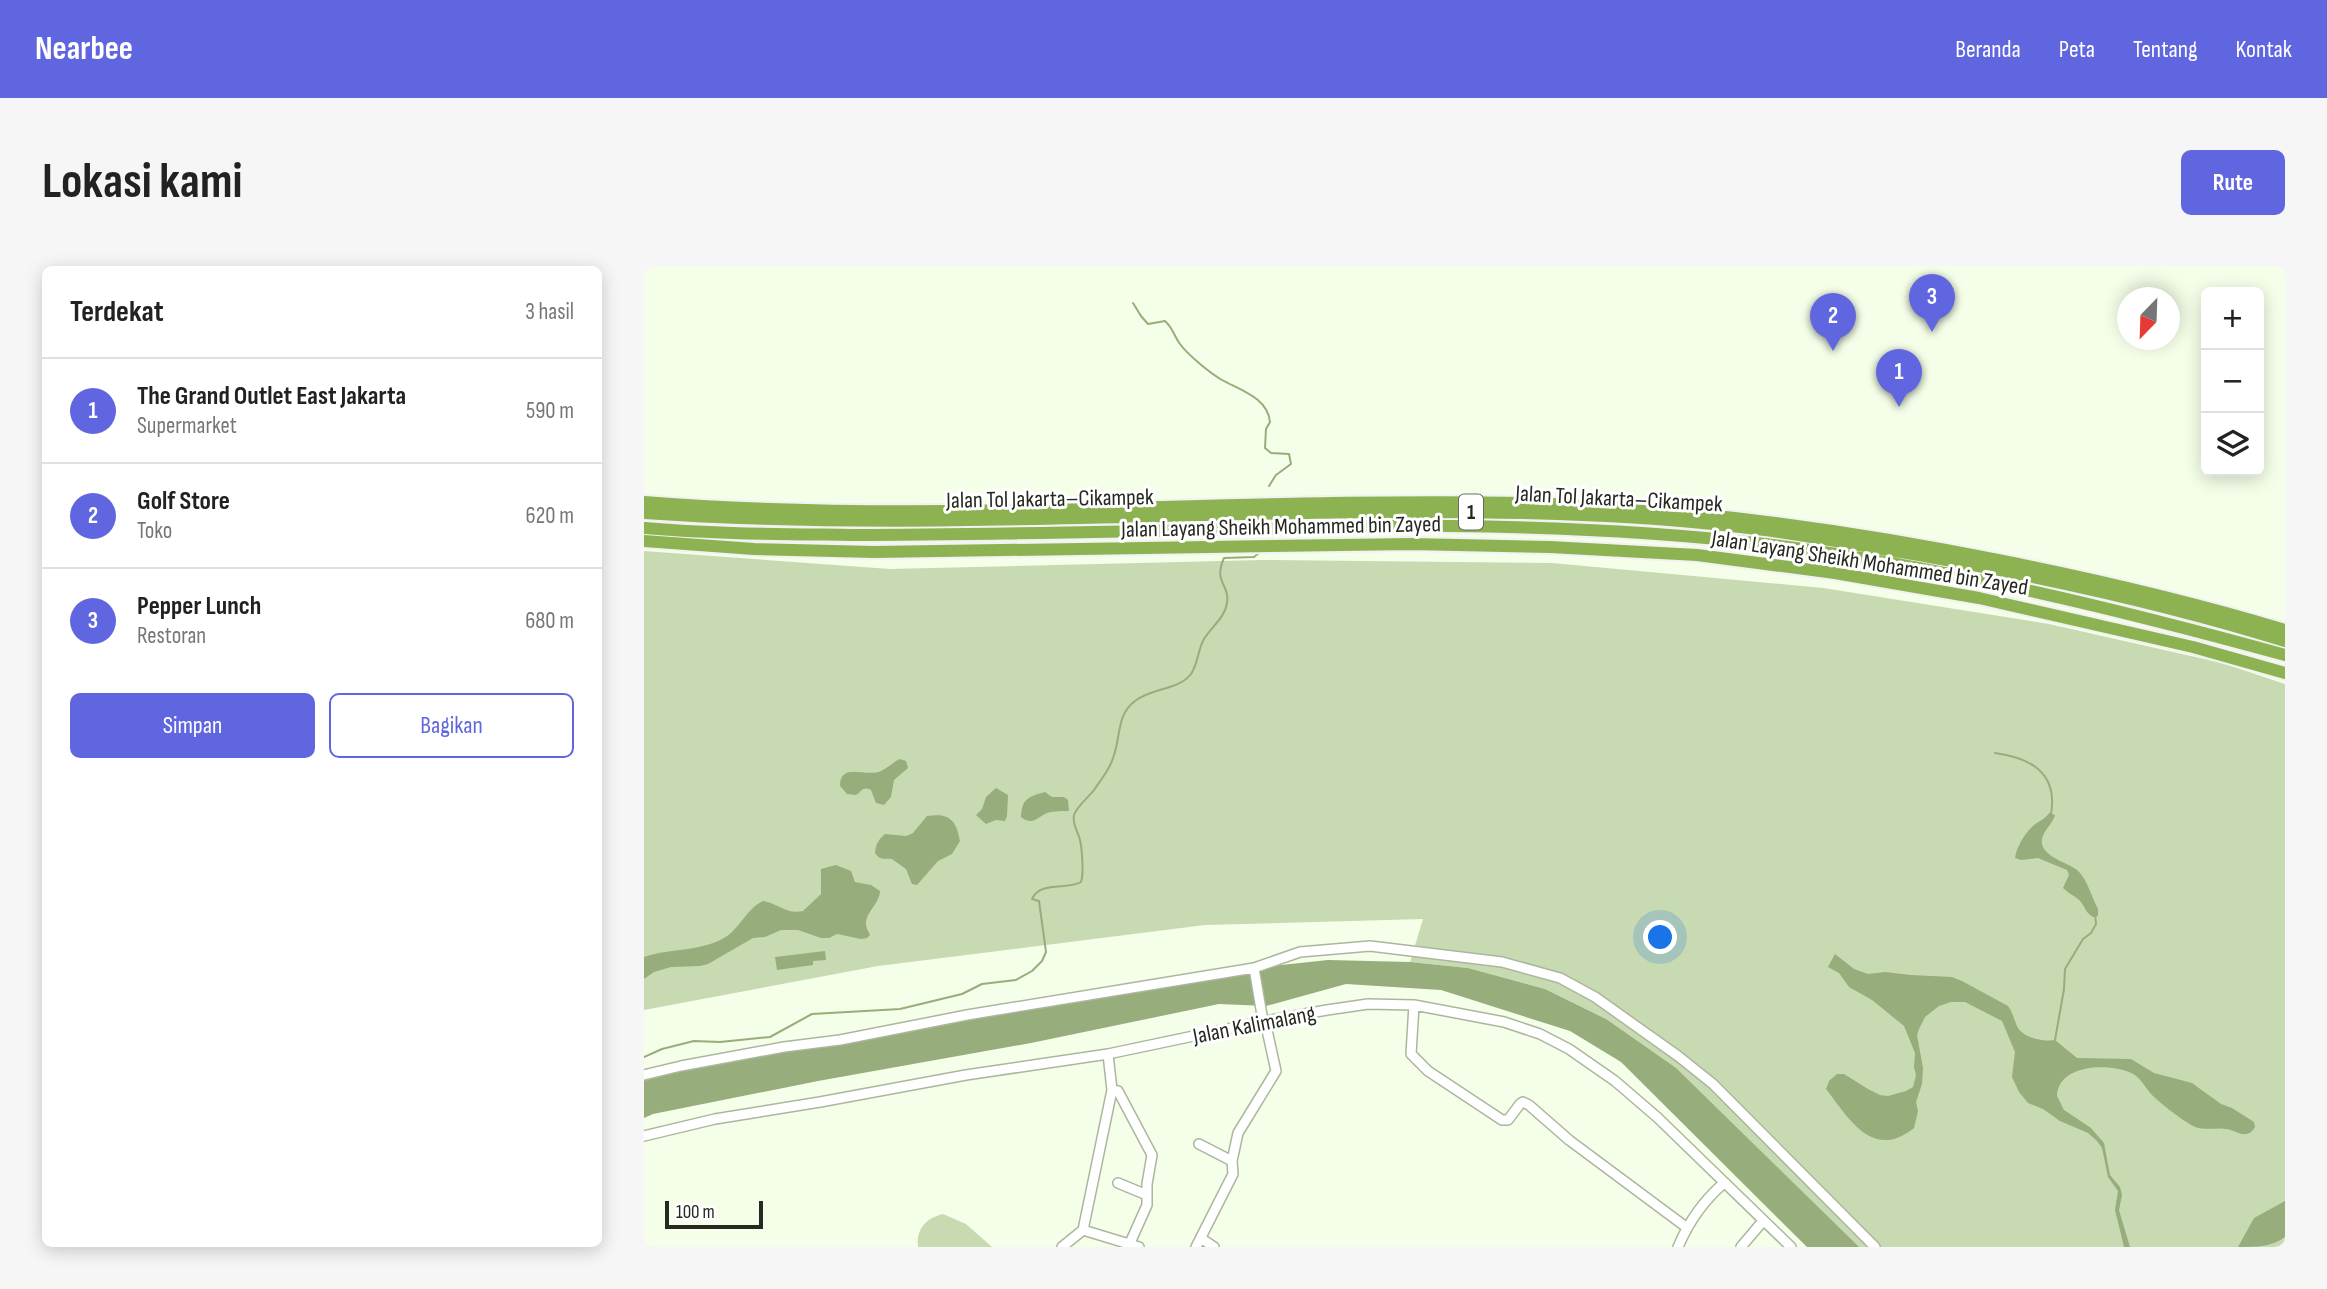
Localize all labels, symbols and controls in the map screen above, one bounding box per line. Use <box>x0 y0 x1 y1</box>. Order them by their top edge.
text: Nearbee <box>35 29 133 69</box>
text: Beranda <box>1955 35 2021 64</box>
text: Peta <box>2059 35 2095 64</box>
text: Tentang <box>2133 35 2198 64</box>
text: Kontak <box>2236 35 2292 64</box>
button: Rute <box>2181 150 2285 215</box>
text: Lokasi kami <box>42 153 242 212</box>
pin: 3 <box>1909 274 1955 332</box>
north arrow <box>2117 287 2180 350</box>
map controls <box>2201 287 2264 476</box>
button: + <box>2201 287 2264 350</box>
pin: 2 <box>1810 293 1856 351</box>
text: Terdekat <box>70 294 164 330</box>
text: 3 hasil <box>525 298 574 326</box>
pin: 1 <box>1876 349 1922 407</box>
button: − <box>2201 350 2264 413</box>
text: The Grand Outlet East Jakarta <box>137 381 406 412</box>
text: 1 <box>88 397 98 425</box>
text: 590 m <box>526 397 574 425</box>
text: Supermarket <box>137 412 237 440</box>
button: layers <box>2201 413 2264 476</box>
street label: Jalan Tol Jakarta–Cikampek <box>1514 480 1724 518</box>
street label: Jalan Tol Jakarta–Cikampek <box>945 483 1154 515</box>
text: Golf Store <box>137 486 230 517</box>
road number: 1 <box>1459 495 1483 530</box>
text: 2 <box>88 502 98 530</box>
text: 620 m <box>526 502 574 530</box>
street label: Jalan Layang Sheikh Mohammed bin Zayed <box>1120 510 1441 544</box>
text: Toko <box>137 517 172 545</box>
street label: Jalan Layang Sheikh Mohammed bin Zayed <box>1709 524 2030 602</box>
text: Pepper Lunch <box>137 591 261 622</box>
text: 3 <box>88 607 98 635</box>
text: 680 m <box>525 607 574 635</box>
text: Restoran <box>137 622 206 650</box>
button: Simpan <box>70 693 315 758</box>
button: Bagikan <box>329 693 574 758</box>
your location <box>1643 920 1677 954</box>
street label: Jalan Kalimalang <box>1190 999 1318 1051</box>
scale bar <box>665 1198 763 1230</box>
text: 100 m <box>676 1201 715 1224</box>

